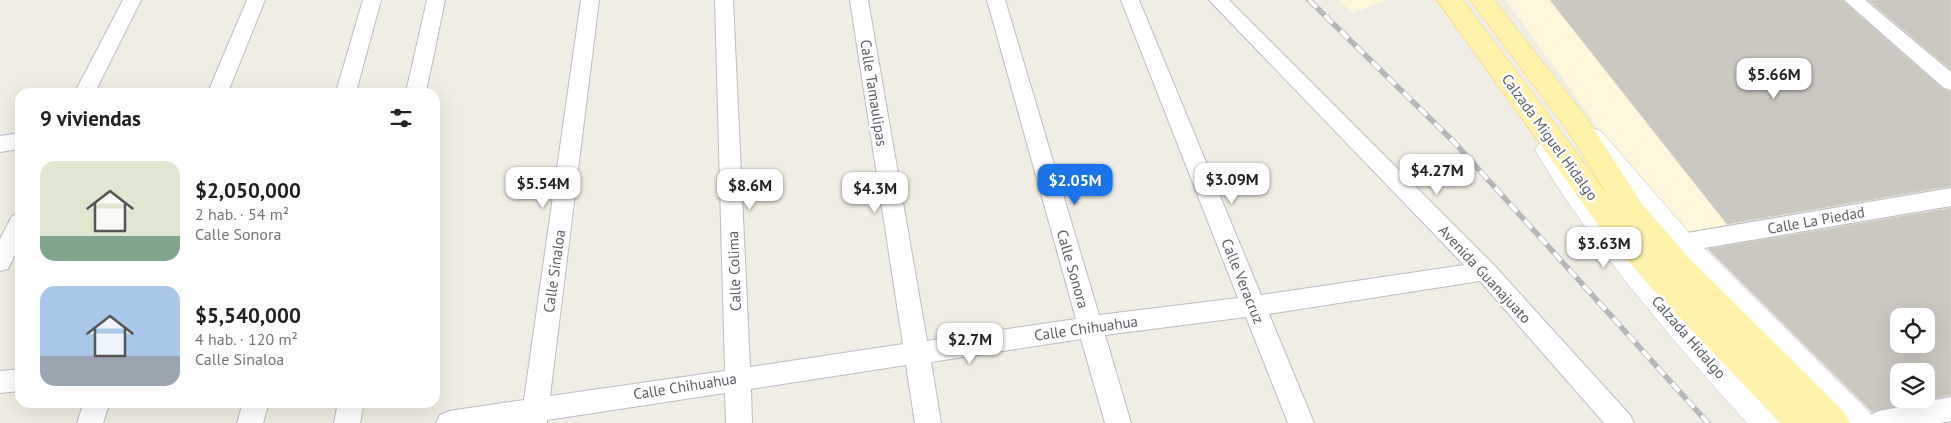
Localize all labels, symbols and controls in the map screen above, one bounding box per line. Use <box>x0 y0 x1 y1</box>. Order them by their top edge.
street label: Calle Tamaulipas <box>856 38 892 148</box>
pin: $5.66M <box>1733 58 1815 100</box>
text: $5.66M <box>1747 64 1801 84</box>
street label: Calzada Miguel Hidalgo <box>1498 70 1602 204</box>
icon: filters <box>387 104 415 132</box>
text: 9 viviendas <box>40 105 141 132</box>
pin: $4.27M <box>1396 154 1478 196</box>
text: $4.27M <box>1410 160 1464 180</box>
pin: $3.09M <box>1191 162 1273 205</box>
pin: $2.05M <box>1034 164 1116 206</box>
pin: $5.54M <box>502 166 584 209</box>
pin: $8.6M <box>715 168 785 211</box>
text: $3.09M <box>1205 169 1259 189</box>
text: $2.05M <box>1048 170 1102 190</box>
pin: $4.3M <box>840 172 910 214</box>
text: $5.54M <box>516 173 570 193</box>
text: $8.6M <box>728 175 772 195</box>
text: $2,050,000 <box>195 177 301 204</box>
text: $4.3M <box>853 178 897 198</box>
icon: home <box>80 181 140 241</box>
street label: Calle La Piedad <box>1766 202 1866 238</box>
text: 2 hab. · 54 m² <box>195 204 289 224</box>
street label: Avenida Guanajuato <box>1435 221 1535 327</box>
text: Calle Sonora <box>195 224 281 244</box>
pin: $3.63M <box>1563 226 1645 269</box>
street label: Calle Sonora <box>1053 227 1093 311</box>
street label: Calle Sinaloa <box>539 228 569 314</box>
street label: Calle Colima <box>723 231 745 311</box>
text: $3.63M <box>1577 233 1631 253</box>
street label: Calle Veracruz <box>1217 236 1269 326</box>
street label: Calzada Hidalgo <box>1648 292 1730 382</box>
text: $5,540,000 <box>195 302 301 329</box>
icon: home <box>80 306 140 366</box>
map controls <box>1890 308 1935 408</box>
button: locate <box>1890 308 1935 353</box>
street label: Calle Chihuahua <box>1033 311 1139 345</box>
pin: $2.7M <box>935 322 1005 365</box>
text: 4 hab. · 120 m² <box>195 329 298 349</box>
text: $2.7M <box>948 329 992 349</box>
text: Calle Sinaloa <box>195 349 284 369</box>
button: layers <box>1890 363 1935 408</box>
street label: Calle Chihuahua <box>632 368 738 404</box>

